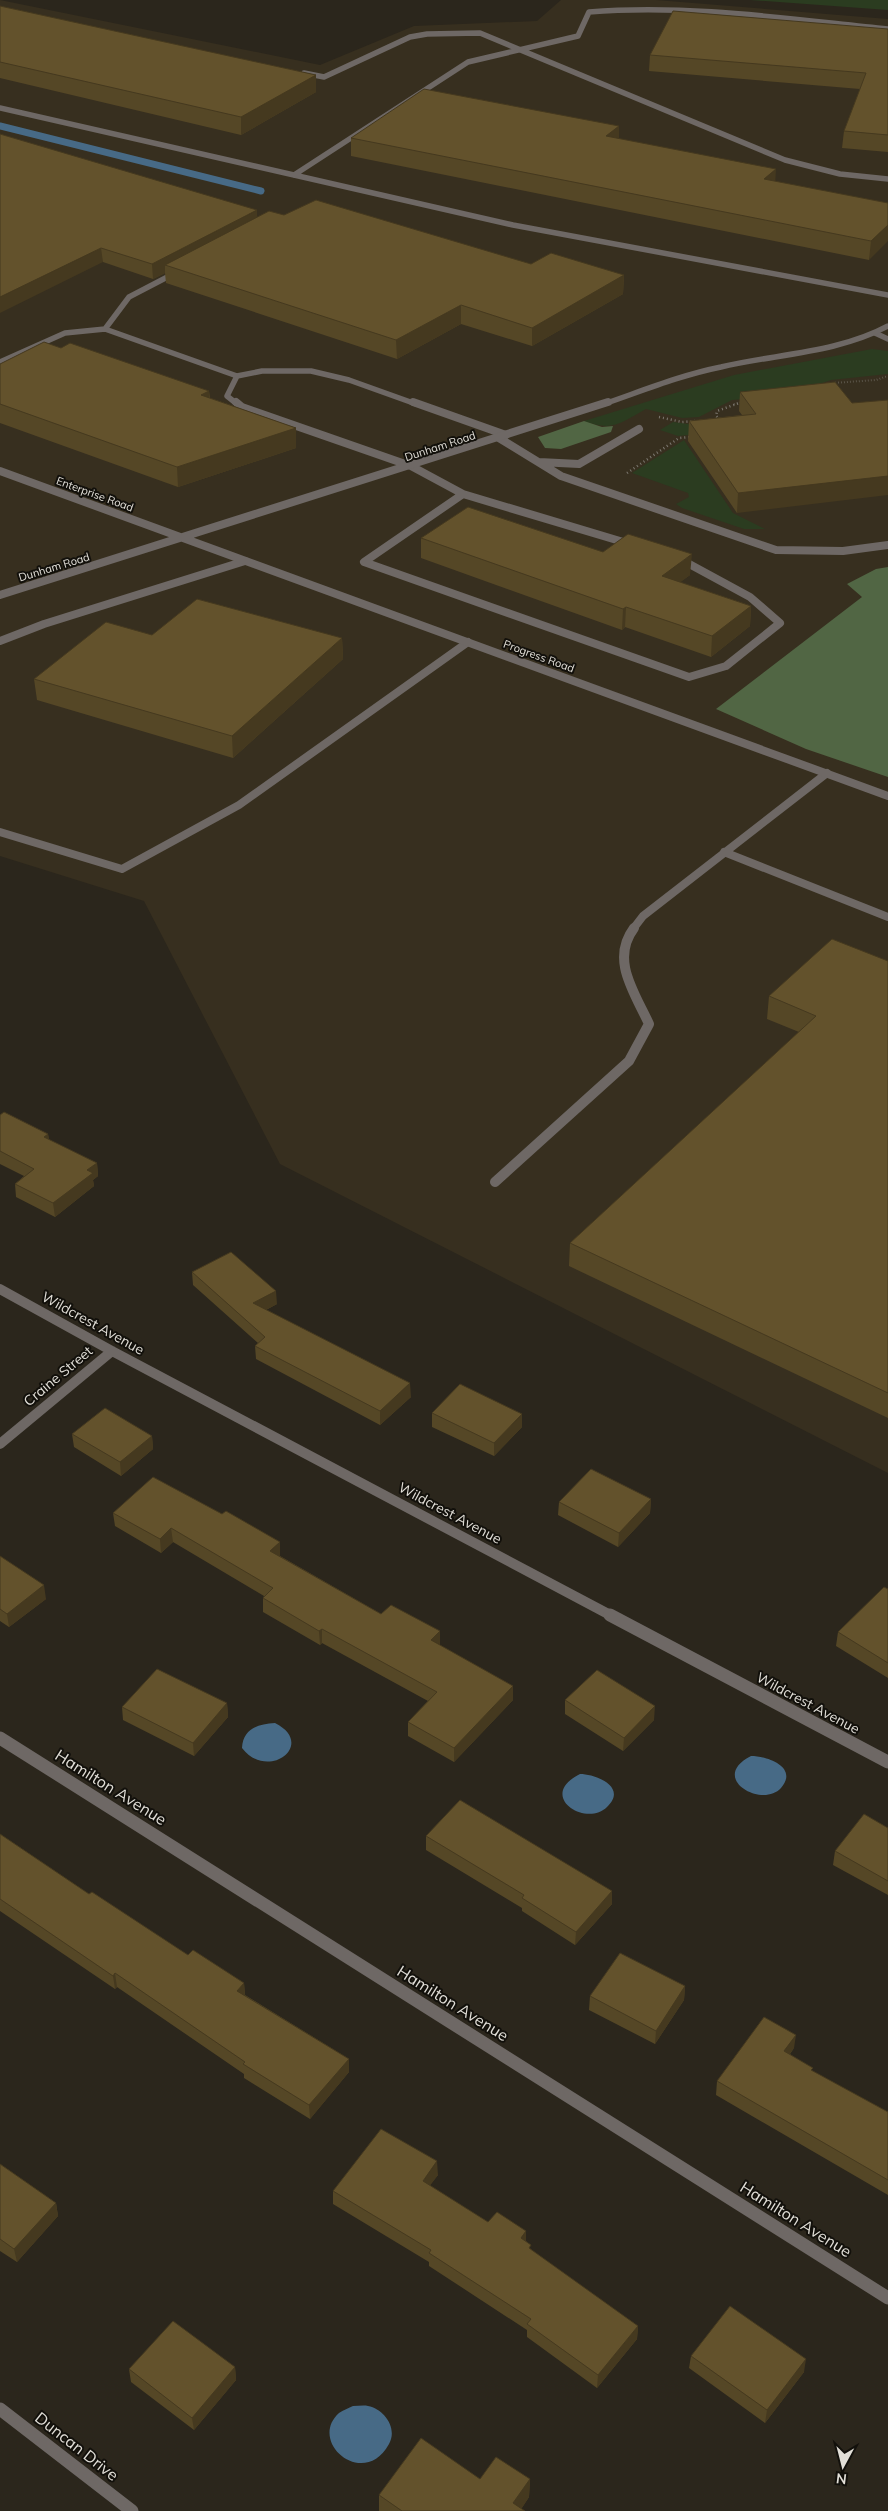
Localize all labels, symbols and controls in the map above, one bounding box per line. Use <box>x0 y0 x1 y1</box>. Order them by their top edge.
street label: Dunham Road <box>403 428 477 464</box>
street label: Enterprise Road <box>54 474 136 514</box>
street label: Dunham Road <box>17 550 91 584</box>
street label: Progress Road <box>502 637 576 675</box>
street label: Wildcrest Avenue <box>39 1287 147 1359</box>
street label: Craine Street <box>20 1342 96 1410</box>
street label: Wildcrest Avenue <box>395 1478 505 1548</box>
street label: Wildcrest Avenue <box>753 1668 863 1738</box>
street label: Hamilton Avenue <box>52 1745 170 1829</box>
street label: Hamilton Avenue <box>394 1961 512 2045</box>
street label: Hamilton Avenue <box>737 2177 855 2261</box>
street label: Duncan Drive <box>31 2407 123 2485</box>
north arrow <box>818 2441 868 2491</box>
text: N <box>835 2469 848 2488</box>

